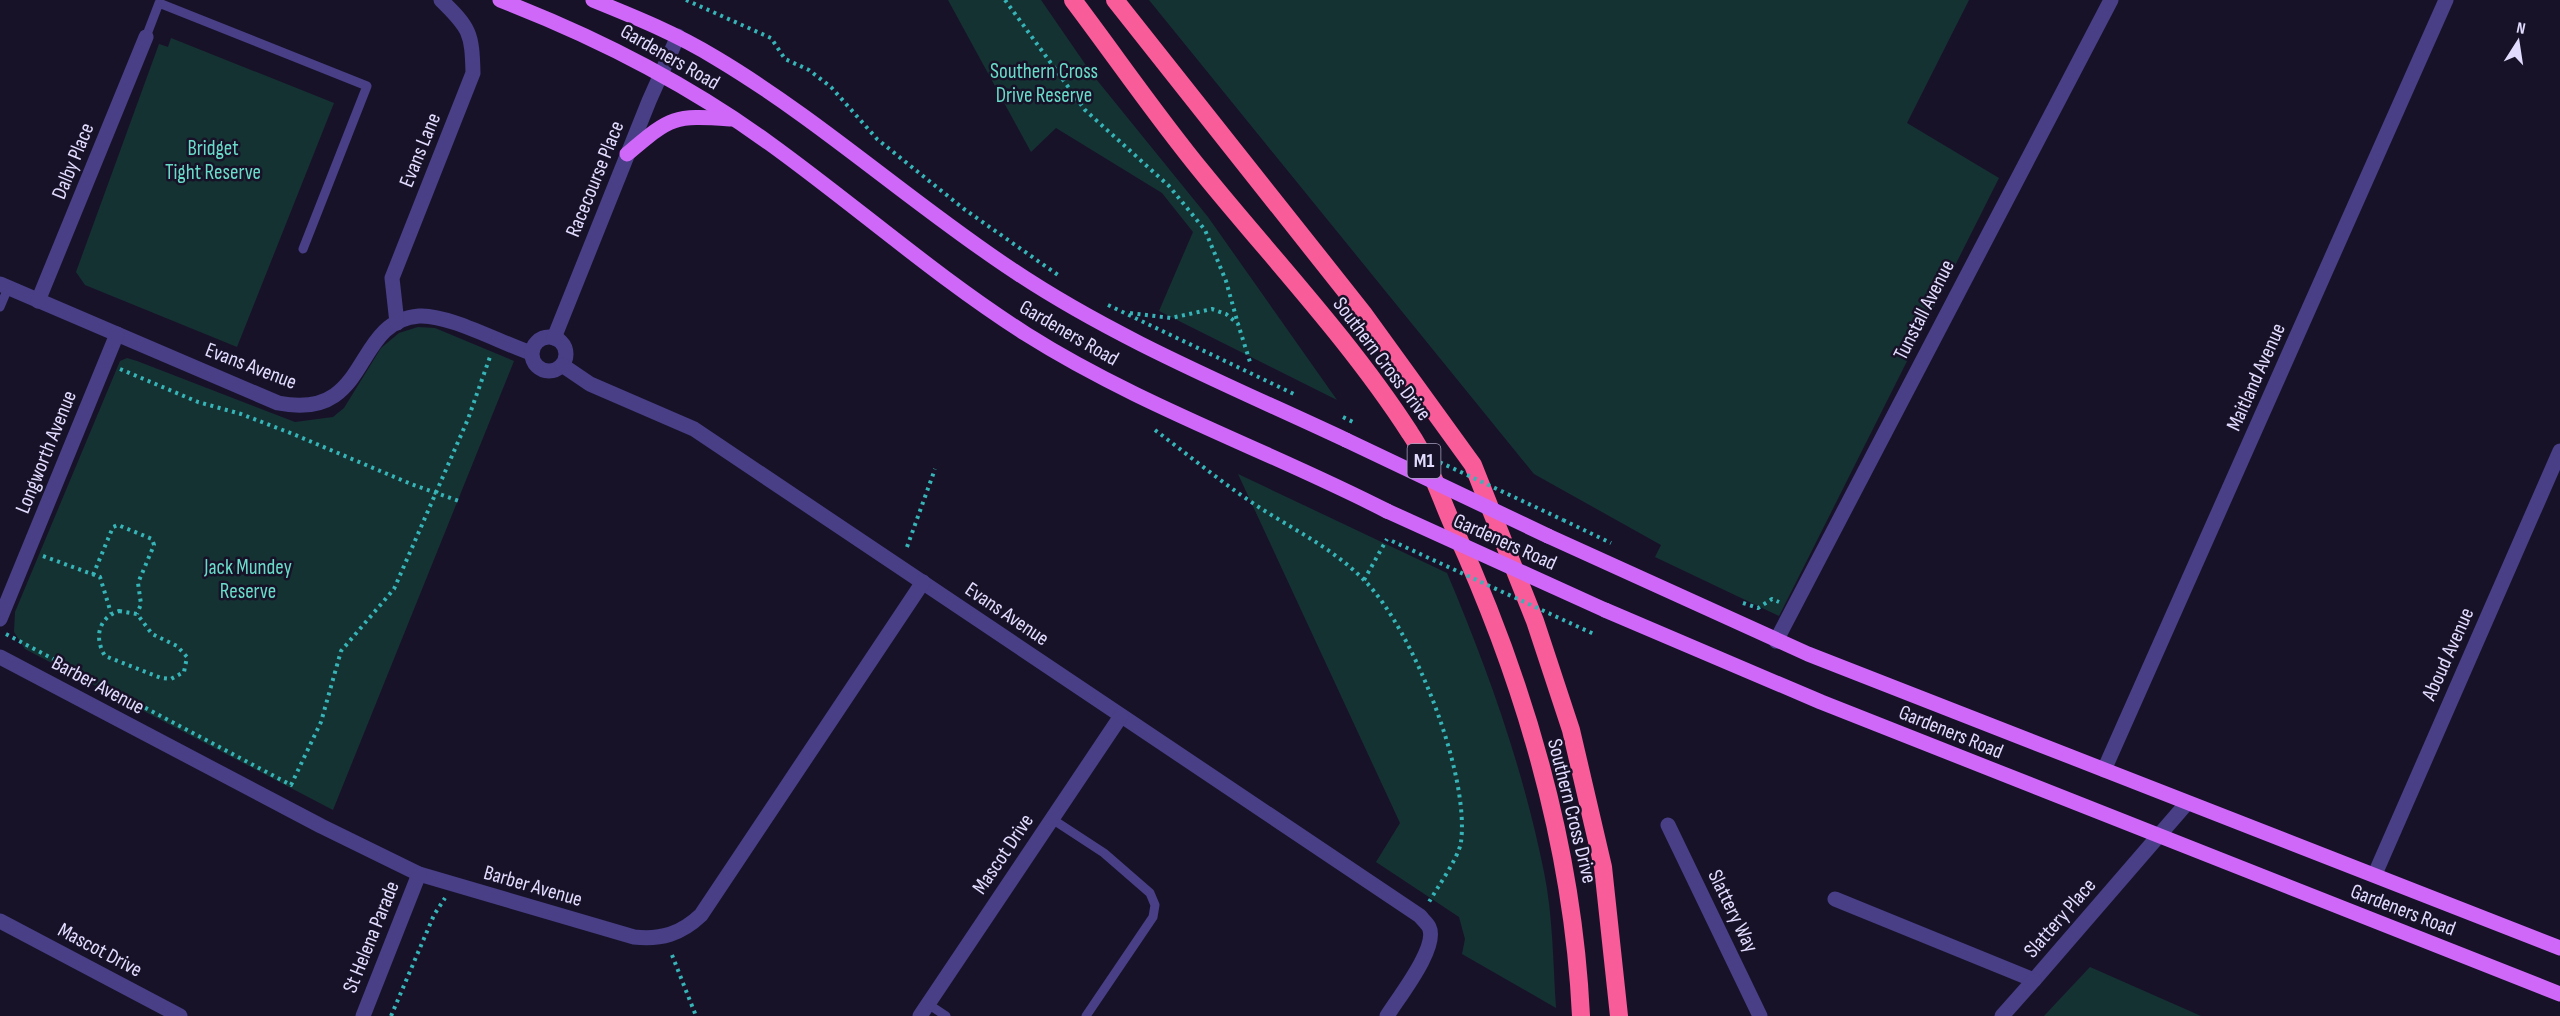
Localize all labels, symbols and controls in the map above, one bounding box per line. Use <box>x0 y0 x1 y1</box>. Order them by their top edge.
north arrow <box>2488 12 2548 72</box>
street label: Gardeners Road <box>616 19 724 95</box>
text: N <box>2515 19 2527 39</box>
park label: Southern Cross Drive Reserve <box>990 59 1098 108</box>
street label: Evans Lane <box>394 109 446 191</box>
street label: Racecourse Place <box>560 117 630 241</box>
street label: Dalby Place <box>46 119 100 203</box>
park label: Bridget Tight Reserve <box>165 136 261 185</box>
street label: Tunstall Avenue <box>1888 256 1960 364</box>
street label: Southern Cross Drive <box>1327 292 1437 426</box>
street label: Gardeners Road <box>1015 295 1123 371</box>
street label: Maitland Avenue <box>2221 319 2291 435</box>
street label: Evans Avenue <box>202 337 300 395</box>
street label: Longworth Avenue <box>10 387 82 517</box>
road number: M1 <box>1408 444 1440 478</box>
street label: Gardeners Road <box>1450 508 1560 576</box>
park label: Jack Mundey Reserve <box>203 555 292 604</box>
street label: Evans Avenue <box>960 577 1054 651</box>
street label: Aboud Avenue <box>2416 604 2480 705</box>
street label: Barber Avenue <box>47 650 149 720</box>
street label: Gardeners Road <box>1895 700 2007 764</box>
street label: Southern Cross Drive <box>1542 736 1602 886</box>
street label: Mascot Drive <box>967 809 1039 899</box>
street label: Barber Avenue <box>481 860 585 912</box>
street label: Slattery Way <box>1702 866 1764 956</box>
street label: Slattery Place <box>2019 873 2101 963</box>
street label: St Helena Parade <box>337 877 405 997</box>
street label: Gardeners Road <box>2347 879 2459 941</box>
street label: Mascot Drive <box>54 917 146 983</box>

